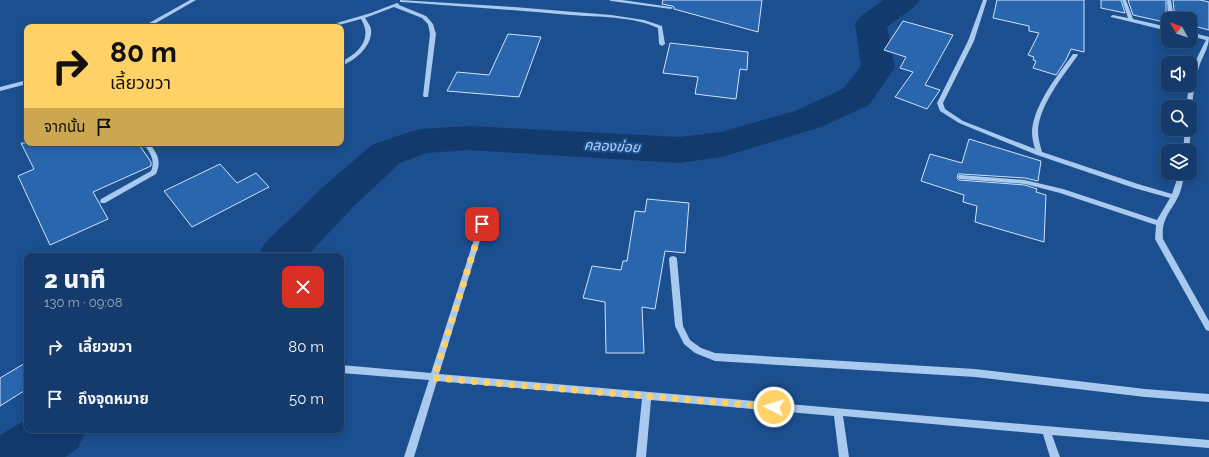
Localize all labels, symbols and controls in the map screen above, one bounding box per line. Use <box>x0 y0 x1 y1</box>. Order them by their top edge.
north arrow <box>1161 12 1197 48</box>
map controls <box>1161 12 1197 180</box>
text: 80 m <box>110 36 177 69</box>
icon: right <box>44 40 96 92</box>
button: sound <box>1161 56 1197 92</box>
text: เลี้ยวขวา <box>110 72 171 93</box>
button: search <box>1161 100 1197 136</box>
icon: arrive <box>93 116 115 138</box>
text: จากนั้น <box>44 118 85 136</box>
water label: คลองข่อย <box>584 137 642 156</box>
button: layers <box>1161 144 1197 180</box>
pin <box>465 207 499 241</box>
icon: arrive <box>471 213 493 235</box>
text: 2 นาที <box>44 265 106 294</box>
button: close <box>282 266 324 308</box>
text: 130 m · 09:08 <box>44 295 123 310</box>
icon: right <box>44 336 66 358</box>
text: เลี้ยวขวา <box>78 338 132 356</box>
text: 80 m <box>288 338 324 356</box>
position arrow <box>753 386 795 428</box>
icon: arrive <box>44 388 66 410</box>
text: ถึงจุดหมาย <box>78 390 149 408</box>
text: 50 m <box>289 390 324 408</box>

